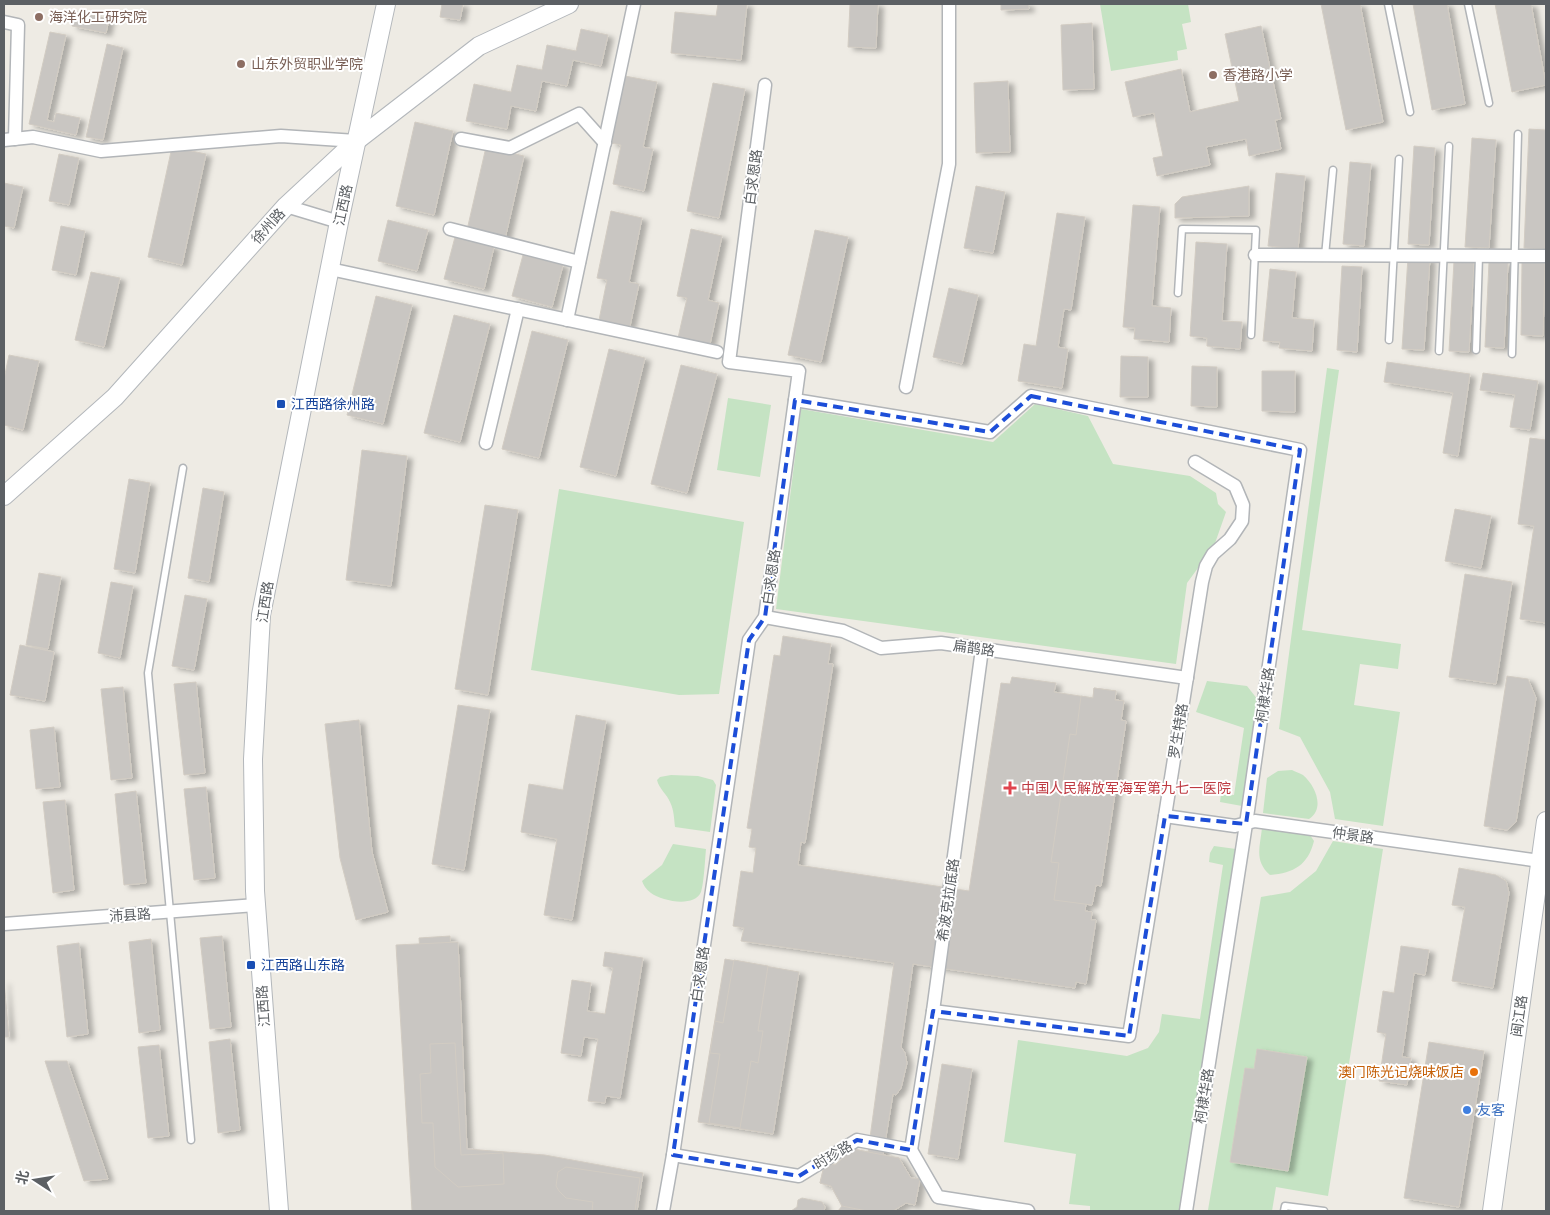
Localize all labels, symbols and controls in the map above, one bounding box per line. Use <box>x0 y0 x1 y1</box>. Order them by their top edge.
place label: 海洋化工研究院 <box>49 9 147 25</box>
marker: 海洋化工研究院 <box>33 11 45 23</box>
place label: 山东外贸职业学院 <box>251 56 363 72</box>
marker: 山东外贸职业学院 <box>235 58 247 70</box>
place label: 香港路小学 <box>1223 67 1293 83</box>
marker: 香港路小学 <box>1207 69 1219 81</box>
street label: 白求恩路 <box>742 148 764 206</box>
street label: 江西路 <box>331 183 355 227</box>
street label: 徐州路 <box>248 205 288 247</box>
place label: 江西路徐州路 <box>291 396 375 412</box>
marker: 江西路徐州路 <box>275 398 287 410</box>
street label: 白求恩路 <box>759 548 783 606</box>
street label: 江西路 <box>254 580 276 624</box>
street label: 扁鹊路 <box>952 637 996 659</box>
street label: 柯棣华路 <box>1253 666 1277 724</box>
street label: 罗生特路 <box>1166 702 1190 760</box>
place label: 中国人民解放军海军第九七一医院 <box>1021 780 1231 796</box>
marker: 中国人民解放军海军第九七一医院 <box>1003 781 1017 795</box>
street label: 仲景路 <box>1331 824 1375 846</box>
street label: 希波克拉底路 <box>934 857 962 943</box>
street label: 沛县路 <box>108 906 152 924</box>
street label: 白求恩路 <box>688 945 712 1003</box>
place label: 江西路山东路 <box>261 957 345 973</box>
marker: 江西路山东路 <box>245 959 257 971</box>
street label: 江西路 <box>254 984 272 1028</box>
street label: 闽江路 <box>1508 994 1530 1038</box>
place label: 澳门陈光记烧味饭店 <box>1338 1064 1464 1080</box>
marker: 澳门陈光记烧味饭店 <box>1468 1066 1480 1078</box>
street label: 柯棣华路 <box>1192 1067 1216 1125</box>
place label: 友客 <box>1477 1102 1505 1118</box>
marker: 友客 <box>1461 1104 1473 1116</box>
street label: 时珍路 <box>811 1137 855 1173</box>
north arrow <box>10 1155 60 1205</box>
text: 北 <box>13 1169 32 1186</box>

